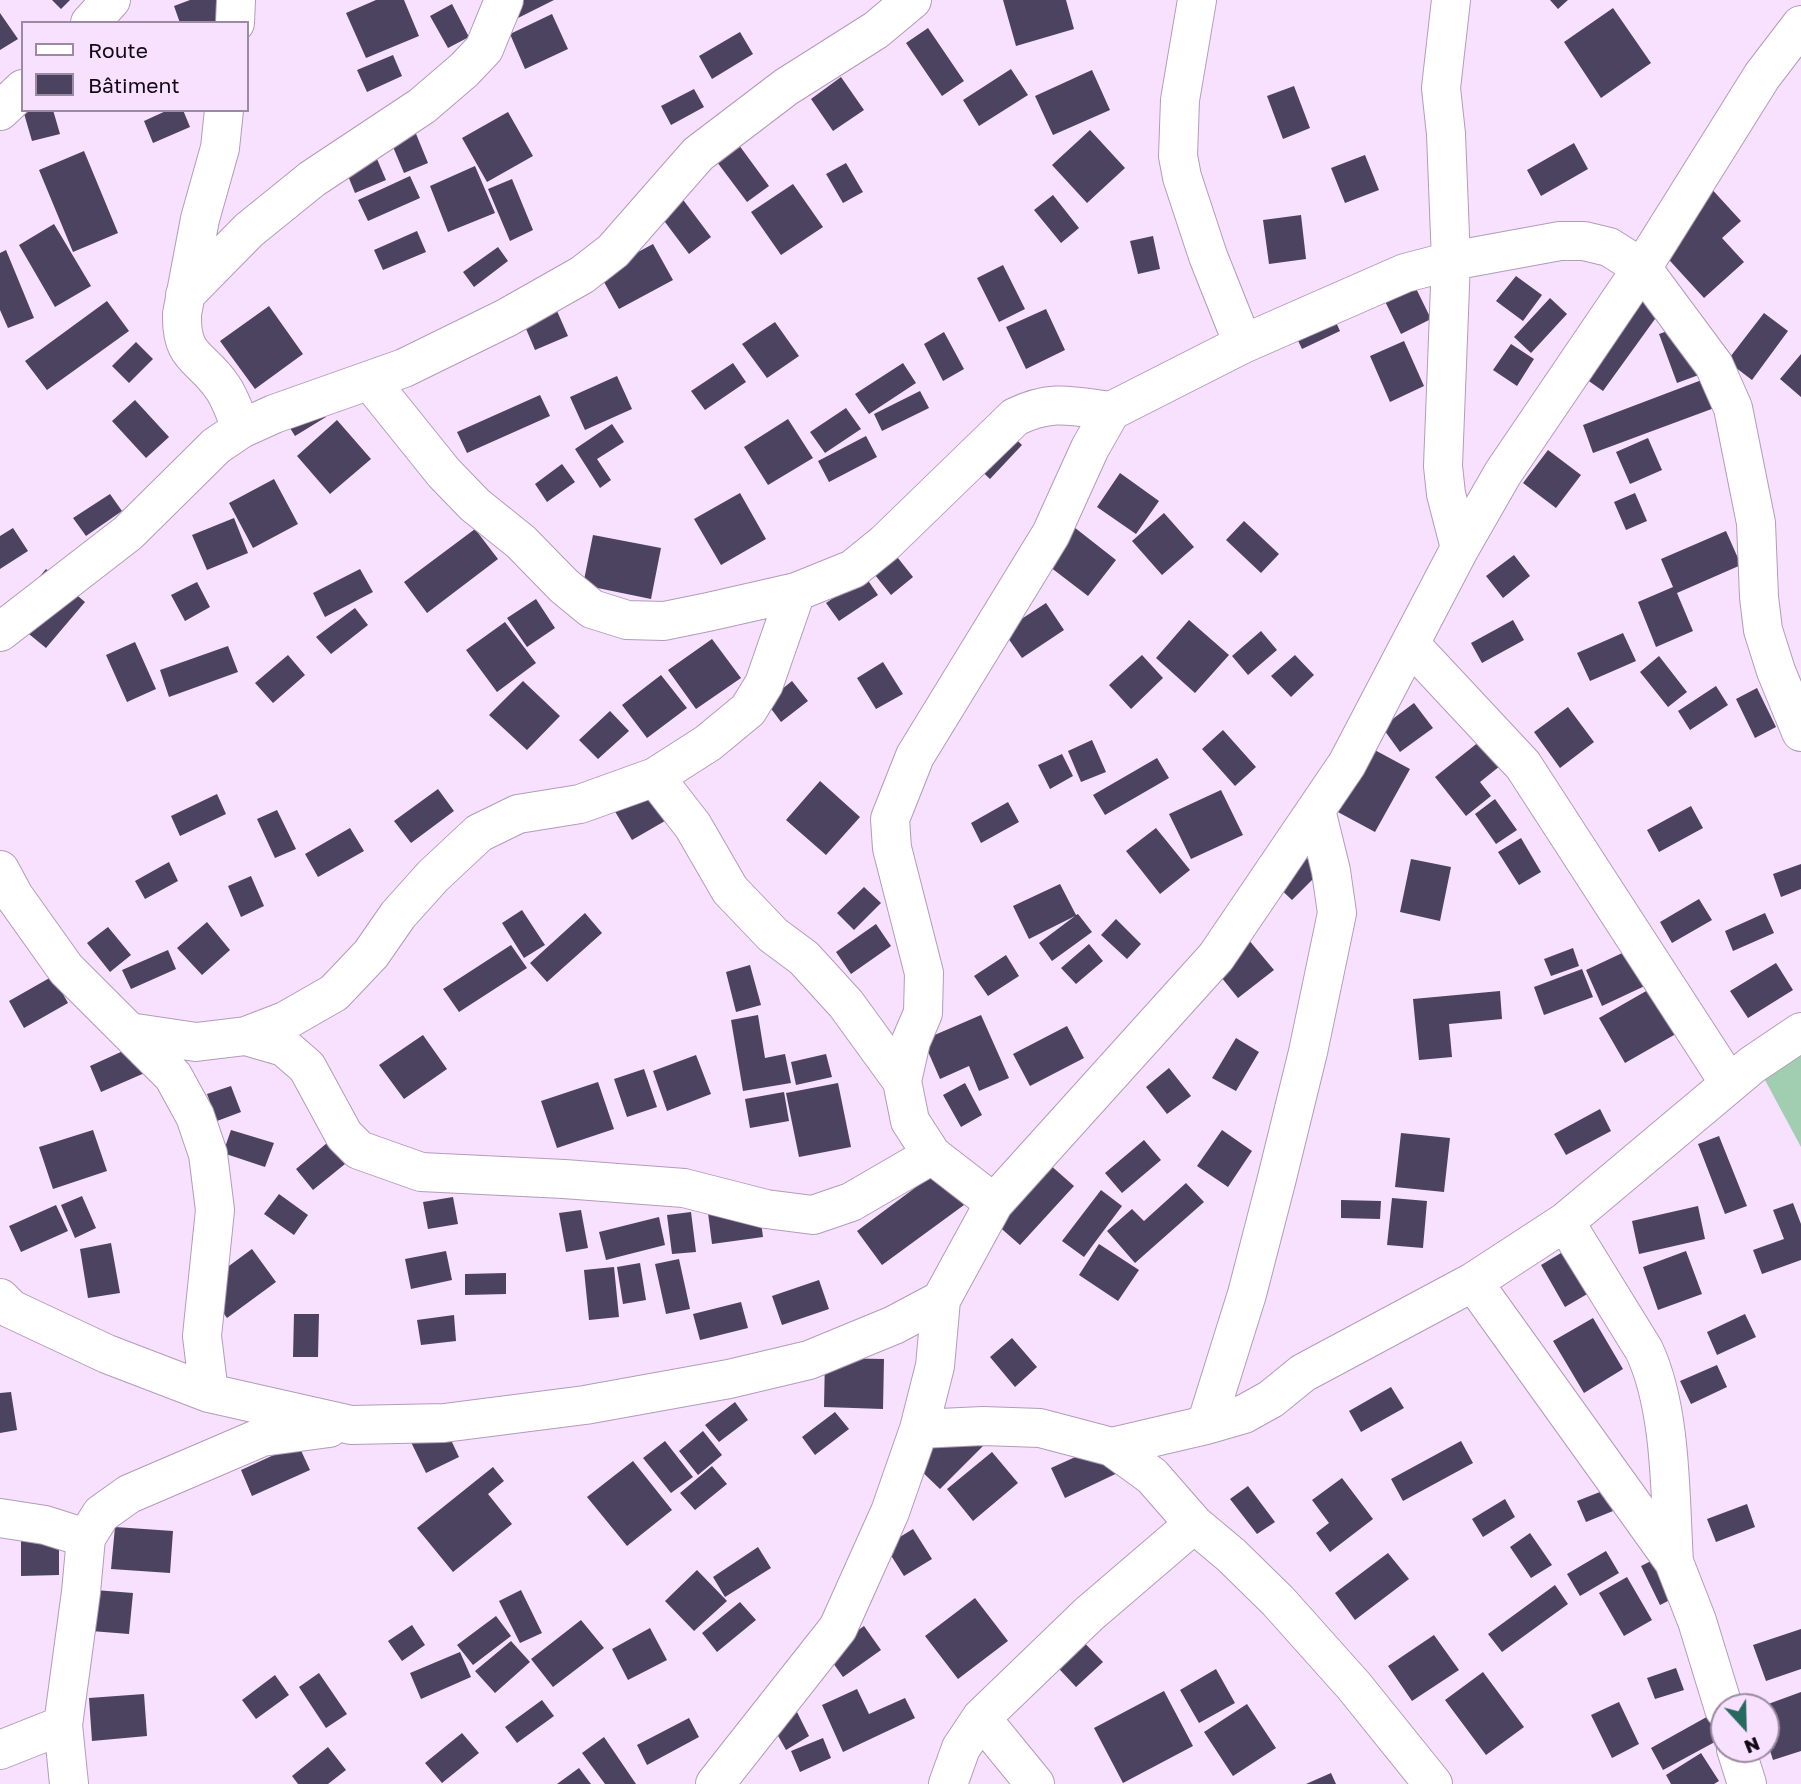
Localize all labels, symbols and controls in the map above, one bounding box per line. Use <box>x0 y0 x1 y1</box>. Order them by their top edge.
legend <box>21 21 248 112</box>
text: Route <box>88 37 148 63</box>
text: Bâtiment <box>88 72 180 98</box>
north arrow <box>1710 1693 1780 1763</box>
text: N <box>1741 1733 1763 1759</box>

